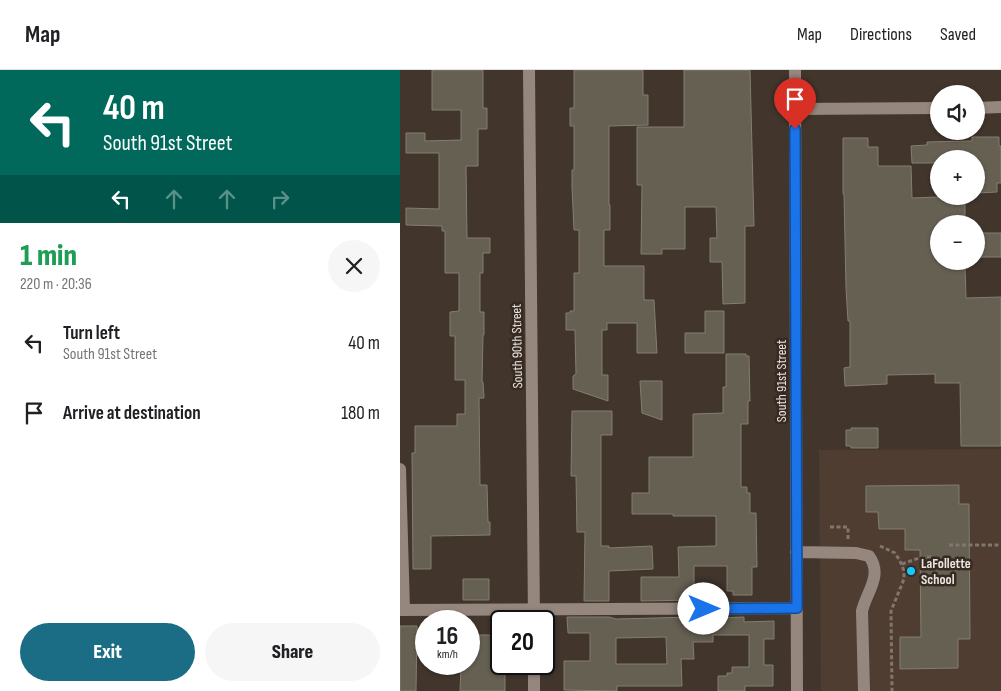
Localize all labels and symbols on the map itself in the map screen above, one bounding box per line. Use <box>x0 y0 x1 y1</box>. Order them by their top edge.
pin <box>774 78 816 129</box>
street label: South 90th Street <box>508 304 526 388</box>
street label: South 91st Street <box>773 340 790 422</box>
place label: LaFollette School <box>921 555 971 588</box>
marker: LaFollette School <box>905 565 917 577</box>
position arrow <box>677 582 729 634</box>
speed limit sign: 20 <box>490 610 555 675</box>

